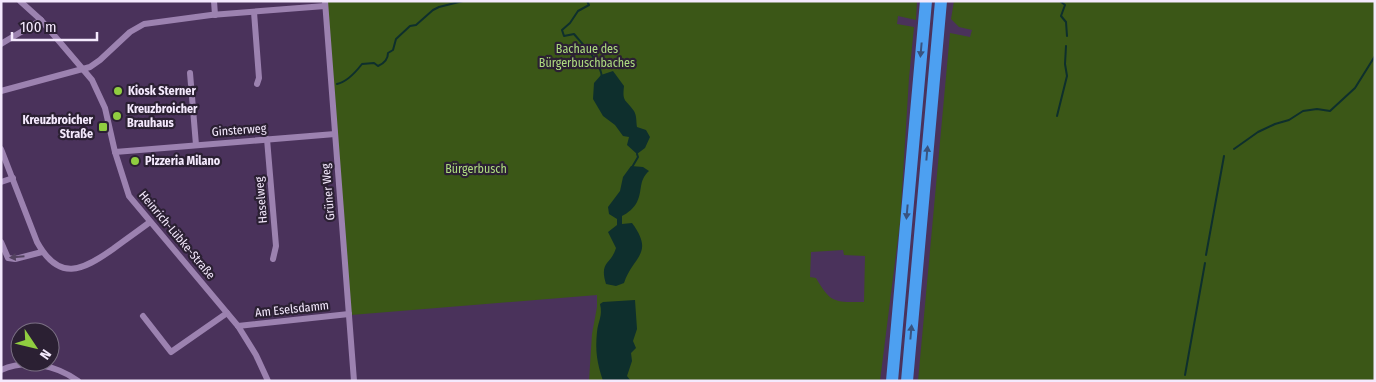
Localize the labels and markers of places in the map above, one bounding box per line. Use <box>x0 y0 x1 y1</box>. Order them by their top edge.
place label: Kiosk Sterner <box>128 84 196 98</box>
marker: Kiosk Sterner <box>112 85 124 97</box>
place label: Kreuzbroicher Brauhaus <box>127 102 198 130</box>
marker: Kreuzbroicher Brauhaus <box>111 110 123 122</box>
place label: Kreuzbroicher Straße <box>23 113 94 141</box>
marker: Kreuzbroicher Straße <box>97 121 109 133</box>
place label: Pizzeria Milano <box>145 154 221 168</box>
marker: Pizzeria Milano <box>129 155 141 167</box>

